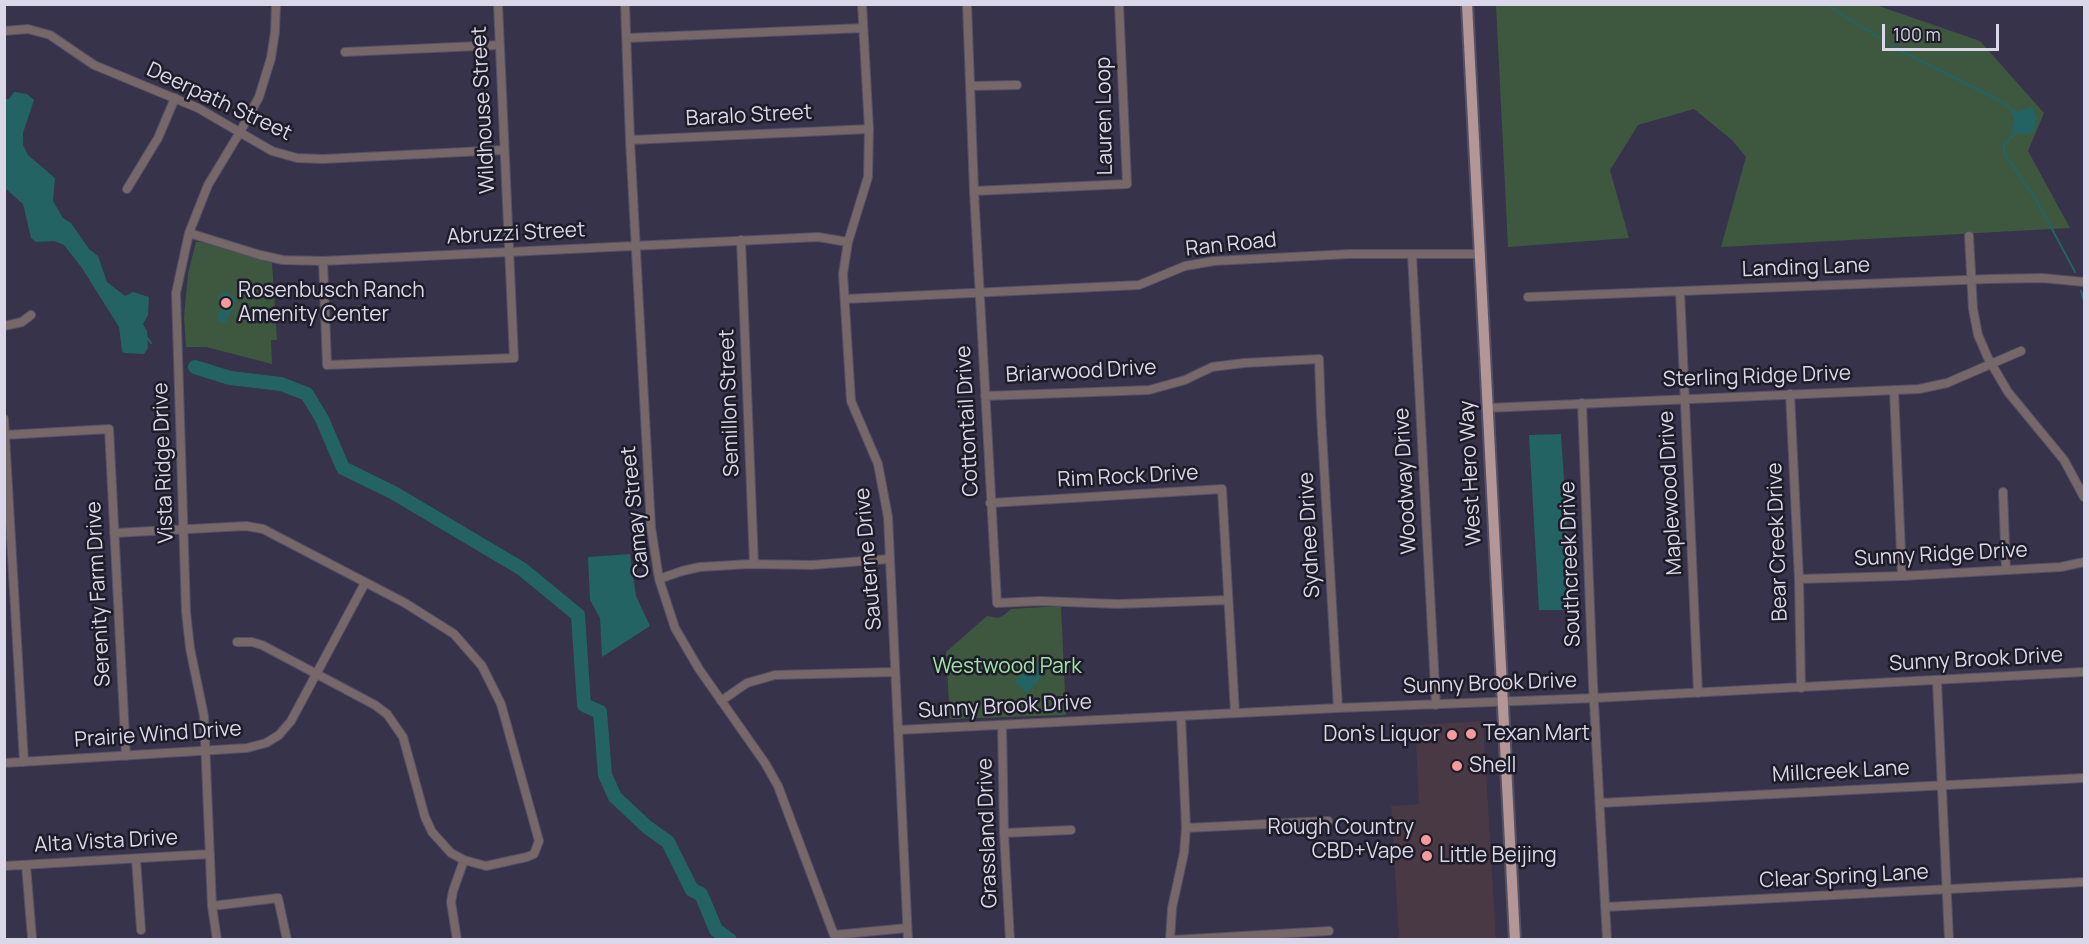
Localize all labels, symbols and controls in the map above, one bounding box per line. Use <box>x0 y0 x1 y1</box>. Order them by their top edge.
scale bar <box>1885 12 2002 50</box>
text: 100 m <box>1893 22 1941 46</box>
street label: Wildhouse Street <box>467 25 501 195</box>
street label: Lauren Loop <box>1091 56 1119 176</box>
street label: Deerpath Street <box>142 57 296 147</box>
street label: Baralo Street <box>685 100 813 132</box>
street label: Abruzzi Street <box>446 218 586 250</box>
street label: Ran Road <box>1184 228 1278 262</box>
street label: Landing Lane <box>1741 253 1871 283</box>
place label: Rosenbusch Ranch Amenity Center <box>238 278 425 328</box>
marker: Rosenbusch Ranch Amenity Center <box>219 296 233 310</box>
street label: Semillon Street <box>715 329 745 477</box>
street label: Cottontail Drive <box>951 345 985 497</box>
street label: Briarwood Drive <box>1005 355 1157 389</box>
street label: Sterling Ridge Drive <box>1662 361 1852 393</box>
street label: Vista Ridge Drive <box>149 382 179 544</box>
street label: West Hero Way <box>1455 400 1487 546</box>
street label: Woodway Drive <box>1390 407 1422 555</box>
street label: Maplewood Drive <box>1654 410 1688 576</box>
street label: Camay Street <box>617 445 655 579</box>
street label: Rim Rock Drive <box>1057 461 1199 493</box>
street label: Bear Creek Drive <box>1763 462 1793 622</box>
street label: Sydnee Drive <box>1294 471 1326 599</box>
street label: Southcreek Drive <box>1556 481 1586 647</box>
street label: Sauterne Drive <box>850 487 888 631</box>
street label: Serenity Farm Drive <box>82 501 116 687</box>
street label: Sunny Ridge Drive <box>1854 538 2028 572</box>
street label: Sunny Brook Drive <box>1888 643 2064 677</box>
park label: Westwood Park <box>932 654 1082 680</box>
street label: Sunny Brook Drive <box>1403 668 1577 700</box>
street label: Sunny Brook Drive <box>917 690 1093 724</box>
street label: Prairie Wind Drive <box>74 717 242 753</box>
place label: Texan Mart <box>1483 721 1590 747</box>
place label: Don's Liquor <box>1323 722 1440 748</box>
marker: Texan Mart <box>1464 727 1478 741</box>
marker: Don's Liquor <box>1445 728 1459 742</box>
place label: Shell <box>1469 753 1517 779</box>
street label: Millcreek Lane <box>1772 756 1910 788</box>
street label: Grassland Drive <box>973 757 1003 909</box>
marker: Shell <box>1450 759 1464 773</box>
place label: Rough Country CBD+Vape <box>1267 815 1414 865</box>
street label: Alta Vista Drive <box>33 826 179 858</box>
marker: Rough Country CBD+Vape <box>1419 833 1433 847</box>
place label: Little Beijing <box>1439 843 1557 869</box>
marker: Little Beijing <box>1420 849 1434 863</box>
street label: Clear Spring Lane <box>1759 860 1929 894</box>

